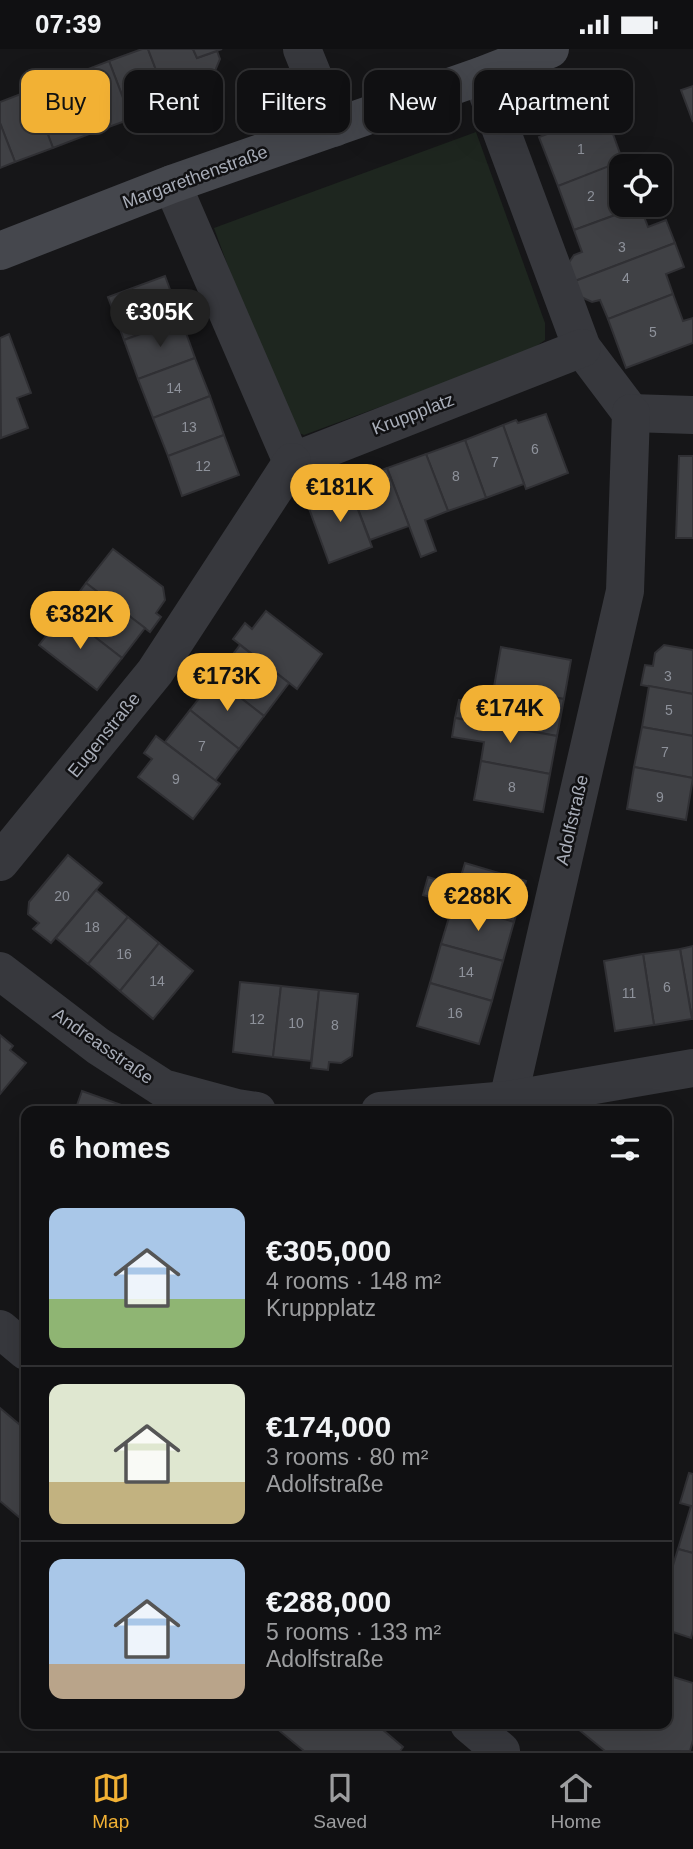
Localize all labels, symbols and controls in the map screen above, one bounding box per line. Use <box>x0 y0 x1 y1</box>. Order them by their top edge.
text: 07:39 <box>35 9 102 39</box>
chip: Buy <box>21 70 110 133</box>
chip: Rent <box>124 70 223 133</box>
chip: Filters <box>237 70 350 133</box>
chip: New <box>364 70 460 133</box>
chip: Apartment <box>474 70 633 133</box>
street label: Margarethenstraße <box>120 141 270 213</box>
house number: 1 <box>577 141 585 157</box>
map controls <box>609 154 672 217</box>
button: locate <box>609 154 672 217</box>
house number: 2 <box>587 188 595 204</box>
house number: 3 <box>618 239 626 255</box>
house number: 4 <box>622 270 630 286</box>
pin: €305K <box>111 289 209 349</box>
text: €305K <box>126 299 194 325</box>
house number: 5 <box>649 324 657 340</box>
house number: 14 <box>166 380 182 396</box>
street label: Kruppplatz <box>369 389 457 439</box>
house number: 13 <box>181 419 197 435</box>
house number: 6 <box>531 441 539 457</box>
house number: 7 <box>491 454 499 470</box>
house number: 12 <box>195 458 211 474</box>
pin: €181K <box>291 465 389 524</box>
house number: 8 <box>452 468 460 484</box>
text: €181K <box>306 474 374 500</box>
pin: €382K <box>31 591 129 651</box>
text: €382K <box>46 601 114 627</box>
pin: €173K <box>178 653 276 713</box>
text: €173K <box>193 663 261 689</box>
house number: 3 <box>664 668 672 684</box>
pin: €174K <box>461 685 559 745</box>
street label: Eugenstraße <box>64 689 144 781</box>
text: €174K <box>476 695 544 721</box>
house number: 5 <box>665 702 673 718</box>
house number: 7 <box>198 738 206 754</box>
house number: 7 <box>661 744 669 760</box>
house number: 9 <box>172 771 180 787</box>
street label: Adolfstraße <box>552 773 592 867</box>
house number: 8 <box>508 779 516 795</box>
house number: 9 <box>656 789 664 805</box>
pin: €288K <box>429 873 527 933</box>
text: €288K <box>444 883 512 909</box>
house number: 20 <box>54 888 70 904</box>
house number: 18 <box>84 919 100 935</box>
house number: 16 <box>116 946 132 962</box>
house number: 14 <box>458 964 474 980</box>
house number: 14 <box>149 973 165 989</box>
house number: 6 <box>663 979 671 995</box>
house number: 11 <box>622 985 636 1001</box>
street label: Andreasstraße <box>49 1004 157 1088</box>
house number: 16 <box>447 1005 463 1021</box>
house number: 12 <box>249 1011 265 1027</box>
house number: 10 <box>288 1015 304 1031</box>
house number: 8 <box>331 1017 339 1033</box>
icon: filters <box>606 1129 644 1167</box>
text: 6 homes <box>49 1131 171 1164</box>
text: €305,000 <box>266 1234 391 1267</box>
icon: home <box>105 1236 189 1320</box>
text: 4 rooms · 148 m² <box>266 1268 441 1294</box>
text: Kruppplatz <box>266 1295 376 1321</box>
text: €174,000 <box>266 1410 391 1443</box>
icon: home <box>105 1412 189 1496</box>
text: 3 rooms · 80 m² <box>266 1444 428 1470</box>
text: Adolfstraße <box>266 1471 384 1497</box>
text: €288,000 <box>266 1585 391 1618</box>
icon: home <box>105 1587 189 1671</box>
text: 5 rooms · 133 m² <box>266 1619 441 1645</box>
text: Adolfstraße <box>266 1646 384 1672</box>
tab: Map <box>92 1769 130 1833</box>
tab: Saved <box>313 1769 367 1833</box>
tab: Home <box>551 1769 601 1833</box>

